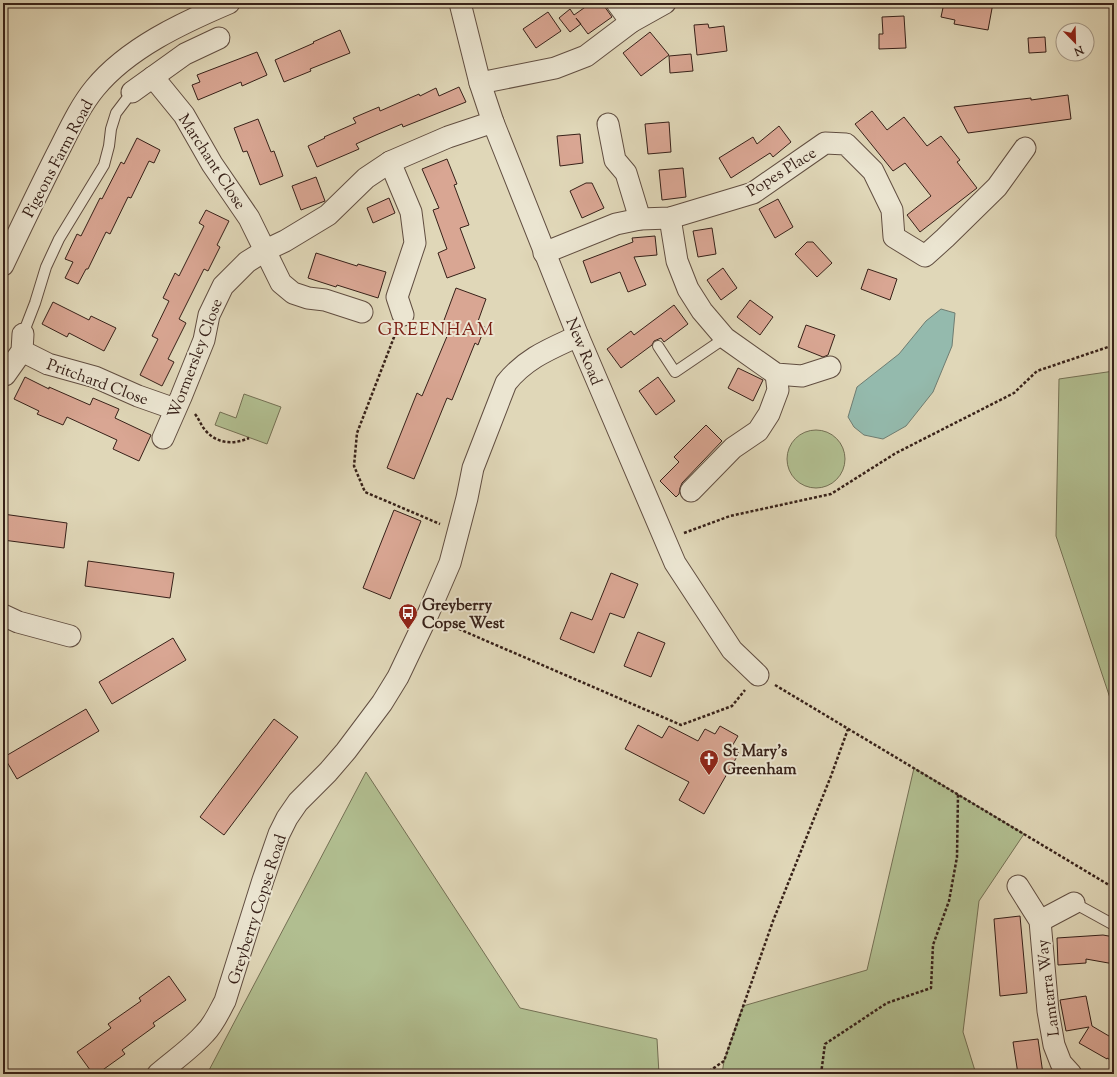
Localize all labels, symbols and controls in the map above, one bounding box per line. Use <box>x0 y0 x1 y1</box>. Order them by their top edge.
north arrow <box>1055 22 1095 62</box>
text: N <box>1071 41 1087 59</box>
street label: Pigeons Farm Road <box>18 96 100 222</box>
street label: Marchant Close <box>171 110 250 215</box>
street label: Popes Place <box>743 143 822 204</box>
street label: Wormersley Close <box>163 296 230 422</box>
street label: New Road <box>559 315 607 389</box>
district label: GREENHAM <box>377 318 495 344</box>
street label: Pritchard Close <box>43 354 151 412</box>
place label: Greyberry Copse West <box>422 595 505 636</box>
bus stop icon: Greyberry Copse West <box>397 602 419 630</box>
place label: St Mary's Greenham <box>723 741 797 782</box>
church icon: St Mary's Greenham <box>698 748 720 776</box>
street label: Greyberry Copse Road <box>223 832 294 988</box>
street label: Lamtarra Way <box>1032 938 1067 1037</box>

